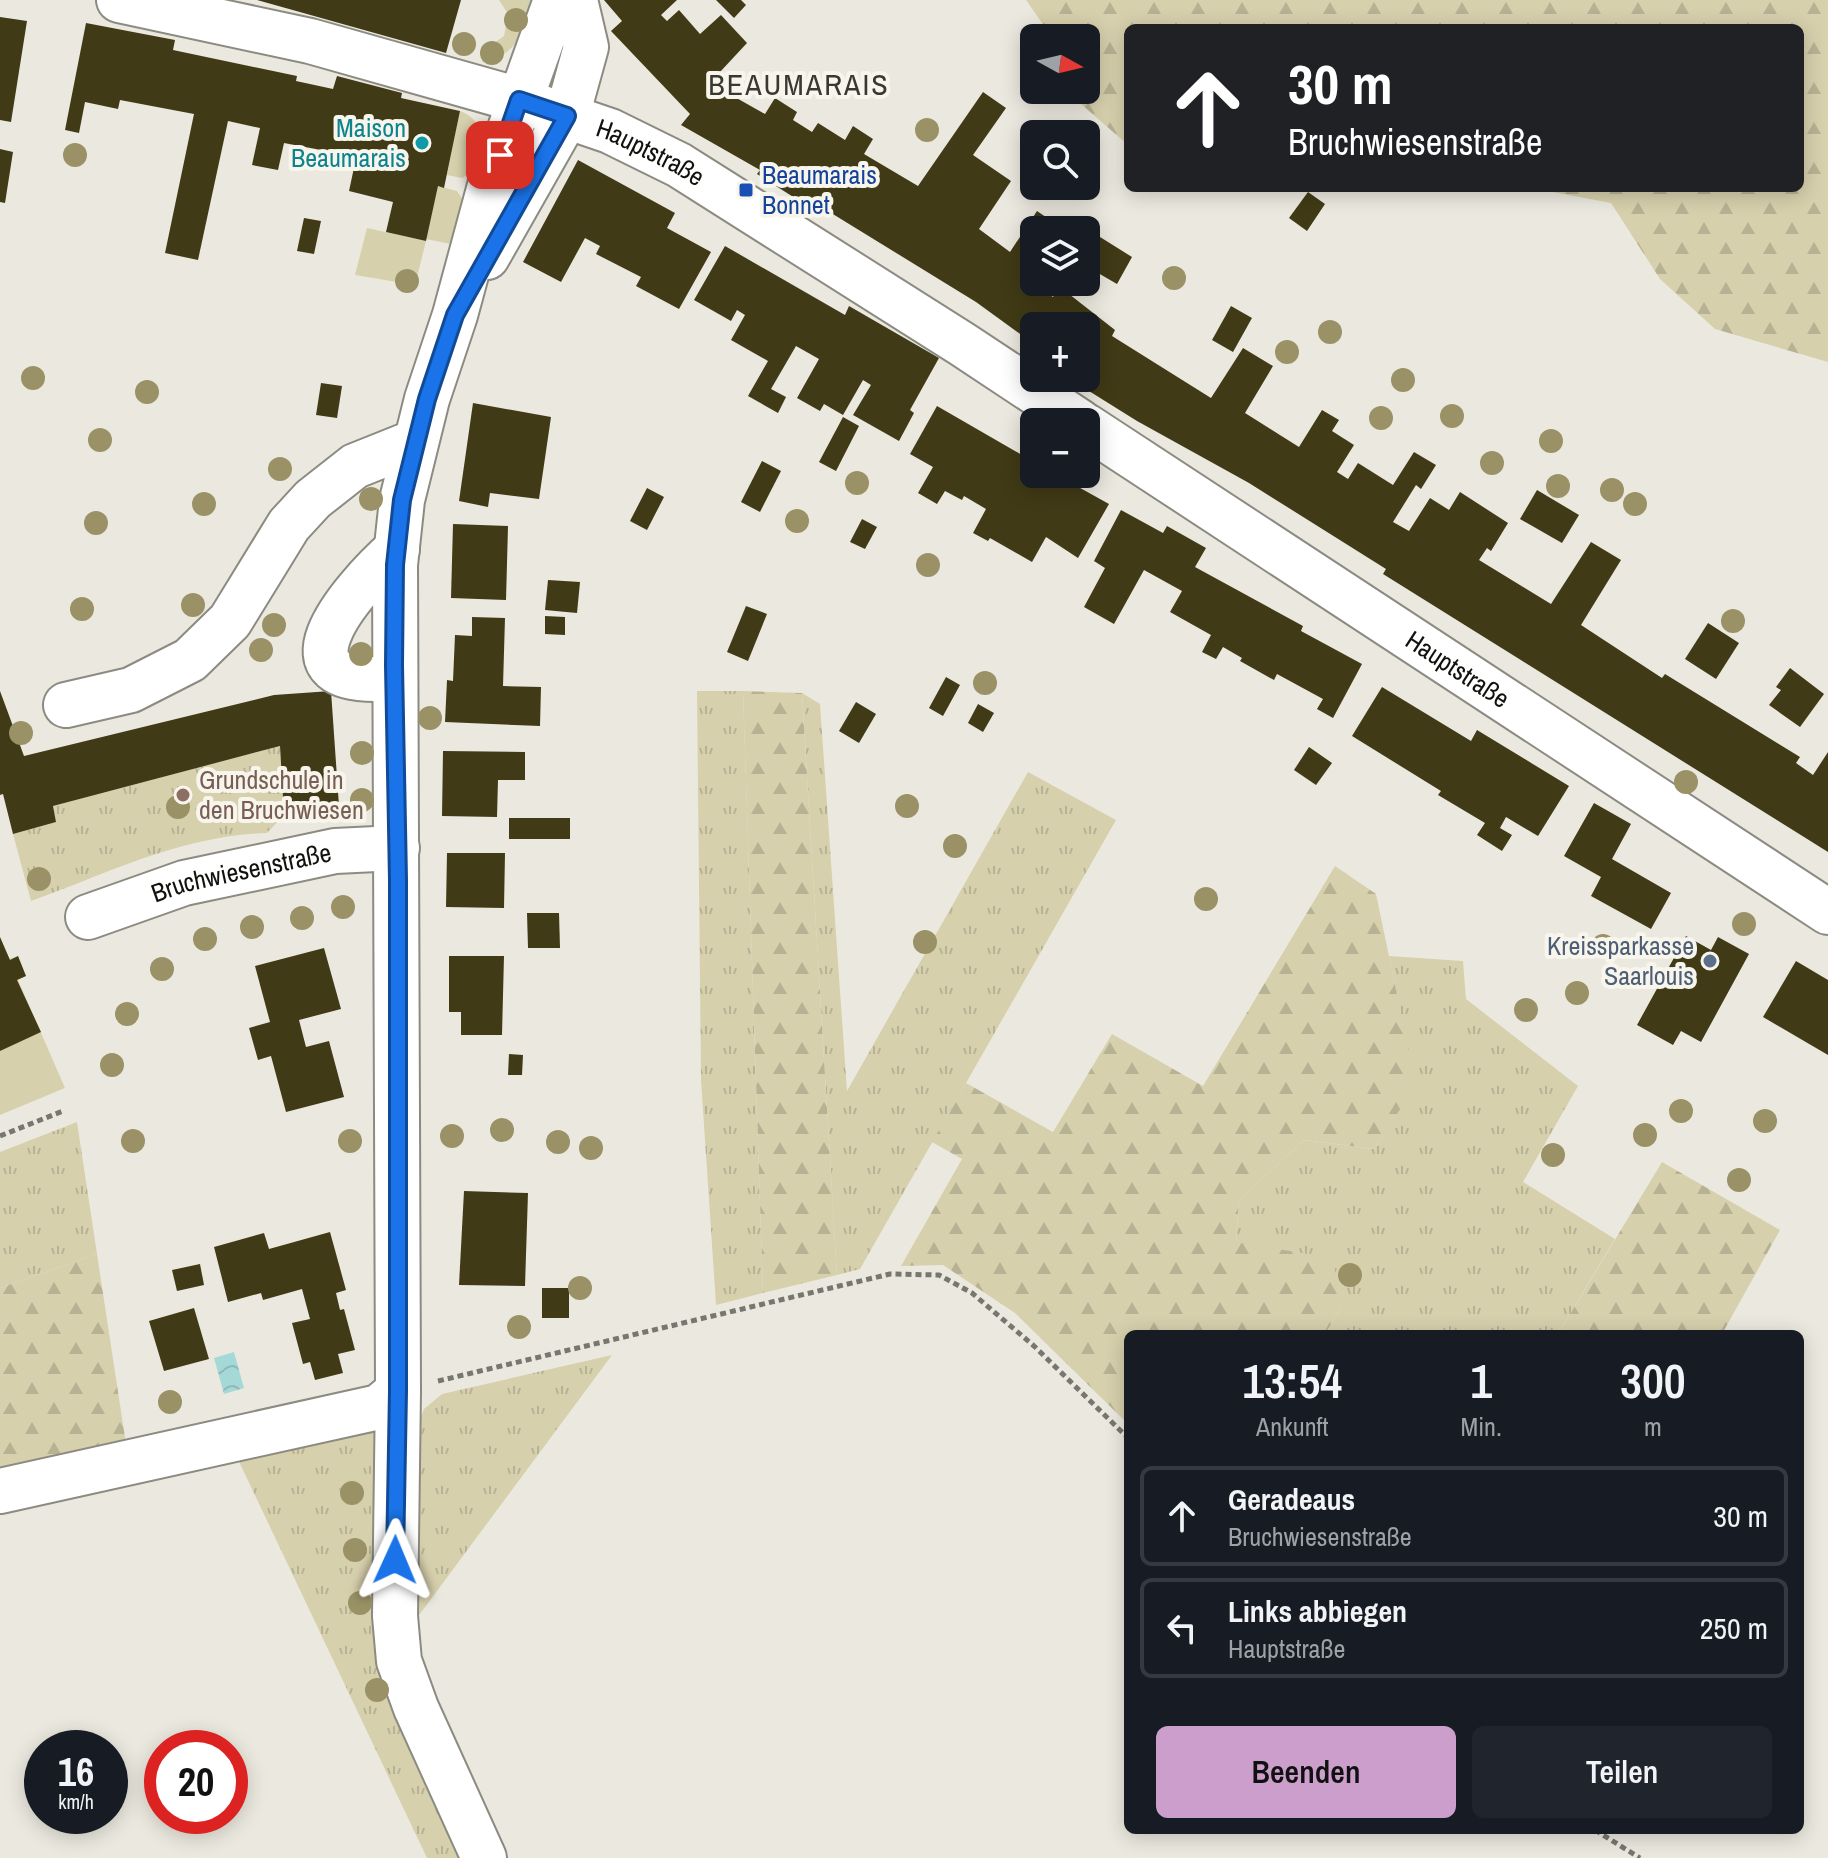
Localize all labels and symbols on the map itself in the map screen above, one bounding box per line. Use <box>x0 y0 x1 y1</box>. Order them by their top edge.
north arrow <box>1020 24 1100 104</box>
district label: BEAUMARAIS <box>708 64 890 104</box>
place label: Maison Beaumarais <box>291 110 406 175</box>
street label: Hauptstraße <box>592 110 712 194</box>
pin <box>466 121 534 189</box>
marker: Maison Beaumarais <box>413 134 431 152</box>
place label: Beaumarais Bonnet <box>762 157 877 222</box>
marker: Beaumarais Bonnet <box>737 181 755 199</box>
street label: Hauptstraße <box>1399 622 1516 716</box>
place label: Grundschule in den Bruchwiesen <box>199 762 364 827</box>
marker: Grundschule in den Bruchwiesen <box>174 786 192 804</box>
street label: Bruchwiesenstraße <box>146 834 334 910</box>
place label: Kreissparkasse Saarlouis <box>1547 928 1694 993</box>
marker: Kreissparkasse Saarlouis <box>1701 952 1719 970</box>
position arrow <box>353 1518 437 1602</box>
speed limit sign: 20 <box>144 1730 248 1834</box>

